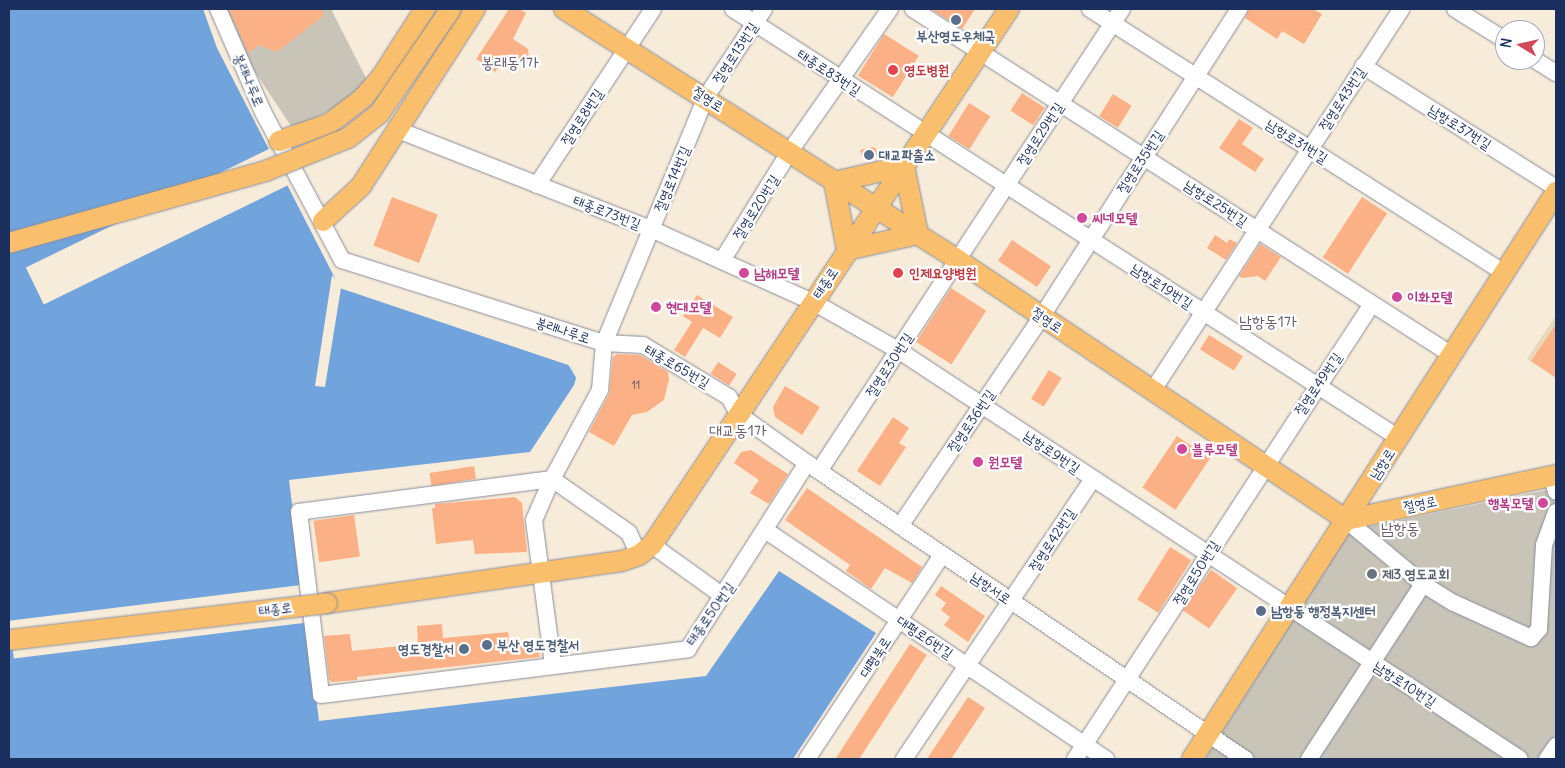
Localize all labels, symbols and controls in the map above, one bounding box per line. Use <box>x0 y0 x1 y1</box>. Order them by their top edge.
marker: 부산영도우체국 <box>950 14 962 26</box>
street label: 절영로13번길 <box>709 19 761 87</box>
north arrow <box>1495 20 1545 70</box>
place label: 부산영도우체국 <box>917 28 995 44</box>
text: N <box>1497 37 1516 49</box>
street label: 태종로83번길 <box>794 45 864 99</box>
street label: 봉래나루로 <box>230 51 268 109</box>
district label: 봉래동1가 <box>481 52 539 72</box>
place label: 영도병원 <box>904 62 949 78</box>
marker: 영도병원 <box>886 63 900 77</box>
street label: 절영로43번길 <box>1315 64 1369 134</box>
street label: 절영로 <box>689 83 727 115</box>
street label: 절영로8번길 <box>557 85 607 149</box>
street label: 절영로29번길 <box>1013 99 1067 169</box>
street label: 남항로37번길 <box>1425 101 1495 153</box>
street label: 남항로31번길 <box>1263 115 1331 167</box>
street label: 절영로35번길 <box>1113 127 1167 197</box>
street label: 절영로14번길 <box>651 144 693 214</box>
place label: 대교파출소 <box>879 147 935 163</box>
marker: 대교파출소 <box>863 149 875 161</box>
street label: 절영로20번길 <box>729 172 783 242</box>
street label: 남항로25번길 <box>1181 176 1251 230</box>
street label: 태종로73번길 <box>571 191 643 233</box>
place label: 씨네모텔 <box>1092 210 1137 226</box>
marker: 씨네모텔 <box>1076 212 1088 224</box>
street label: 남항로19번길 <box>1128 260 1196 312</box>
street label: 태종로 <box>809 264 841 302</box>
place label: 남해모텔 <box>754 265 799 281</box>
place label: 인제요양병원 <box>909 265 977 281</box>
marker: 인제요양병원 <box>891 266 905 280</box>
marker: 남해모텔 <box>738 267 750 279</box>
place label: 이화모텔 <box>1407 289 1452 305</box>
marker: 이화모텔 <box>1391 291 1403 303</box>
place label: 현대모텔 <box>666 299 711 315</box>
marker: 현대모텔 <box>650 301 662 313</box>
street label: 절영로 <box>1028 304 1066 336</box>
district label: 남항동1가 <box>1239 311 1297 331</box>
street label: 봉래나루로 <box>534 313 592 347</box>
street label: 절영로30번길 <box>862 330 916 400</box>
street label: 태종로65번길 <box>641 341 713 391</box>
street label: 절영로49번길 <box>1291 349 1345 419</box>
house number: 11 <box>632 378 640 392</box>
street label: 절영로36번길 <box>944 386 998 456</box>
district label: 대교동1가 <box>709 420 767 440</box>
street label: 남항로9번길 <box>1021 427 1083 477</box>
place label: 블루모텔 <box>1192 441 1237 457</box>
marker: 블루모텔 <box>1176 443 1188 455</box>
street label: 남항로 <box>1366 445 1398 483</box>
place label: 원모텔 <box>988 454 1022 470</box>
marker: 원모텔 <box>972 456 984 468</box>
street label: 절영로 <box>1402 492 1438 516</box>
place label: 행복모텔 <box>1488 495 1533 511</box>
marker: 행복모텔 <box>1537 497 1549 509</box>
street label: 절영로42번길 <box>1025 505 1079 575</box>
district label: 남항동 <box>1381 518 1419 538</box>
street label: 절영로50번길 <box>1169 537 1223 609</box>
place label: 제3 영도교회 <box>1382 566 1450 582</box>
street label: 남항서로 <box>968 568 1014 608</box>
marker: 제3 영도교회 <box>1366 568 1378 580</box>
street label: 태종로50번길 <box>682 579 738 649</box>
street label: 태종로 <box>257 599 293 619</box>
place label: 남항동 행정복지센터 <box>1271 603 1376 619</box>
marker: 남항동 행정복지센터 <box>1255 605 1267 617</box>
street label: 대평로6번길 <box>894 612 956 662</box>
street label: 대평북로 <box>856 634 894 680</box>
place label: 부산 영도경찰서 <box>497 637 579 653</box>
marker: 부산 영도경찰서 <box>481 639 493 651</box>
place label: 영도경찰서 <box>398 641 454 657</box>
marker: 영도경찰서 <box>458 643 470 655</box>
street label: 남항로10번길 <box>1371 658 1439 710</box>

